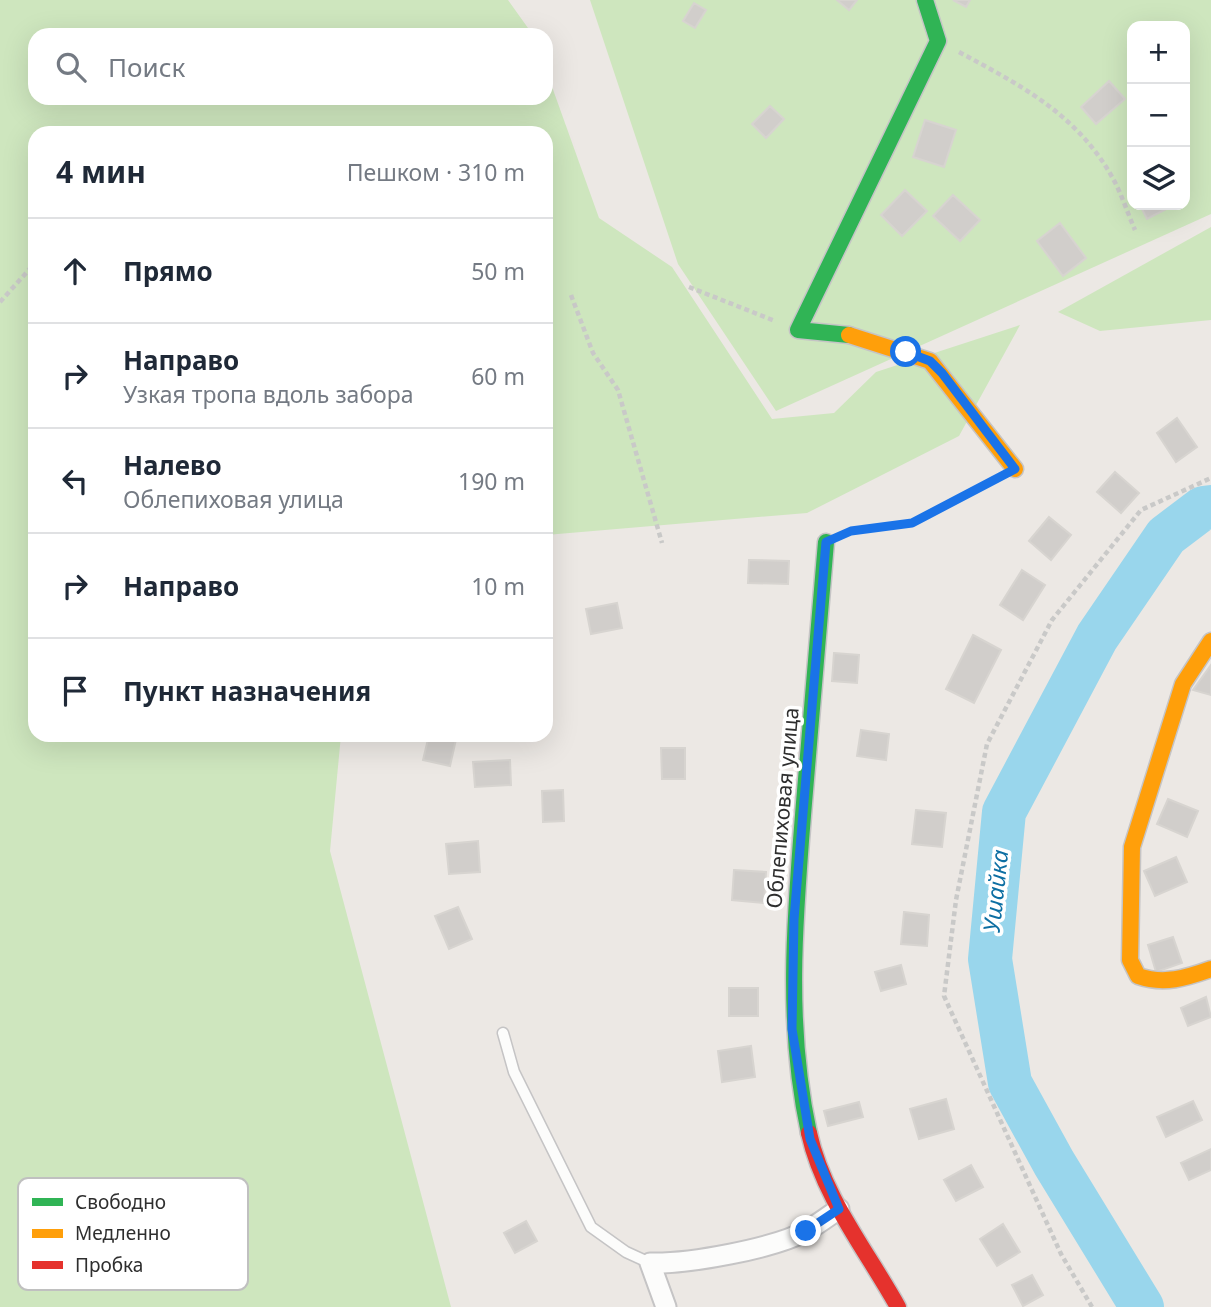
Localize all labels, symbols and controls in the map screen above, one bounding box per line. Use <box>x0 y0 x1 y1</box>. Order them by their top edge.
map controls <box>1127 21 1190 210</box>
button: + <box>1127 21 1190 84</box>
search box <box>28 28 553 105</box>
icon: search <box>52 48 90 86</box>
text: Поиск <box>108 49 185 85</box>
button: − <box>1127 84 1190 147</box>
button: layers <box>1127 147 1190 210</box>
text: 4 мин <box>56 151 146 192</box>
text: Пешком · 310 m <box>347 156 525 188</box>
icon: ahead <box>56 252 94 290</box>
text: Прямо <box>123 253 213 289</box>
text: 50 m <box>471 255 525 287</box>
route start <box>890 336 921 367</box>
text: Направо <box>123 342 239 378</box>
icon: right <box>56 357 94 395</box>
text: 60 m <box>471 360 525 392</box>
text: Узкая тропа вдоль забора <box>123 378 414 410</box>
text: Налево <box>123 447 222 483</box>
icon: left <box>56 462 94 500</box>
text: 190 m <box>458 465 525 497</box>
text: Облепиховая улица <box>123 483 344 515</box>
icon: right <box>56 567 94 605</box>
text: Направо <box>123 568 239 604</box>
text: 10 m <box>471 570 525 602</box>
icon: arrive <box>56 672 94 710</box>
text: Пункт назначения <box>123 673 371 709</box>
street label: Облепиховая улица <box>759 706 805 910</box>
water label: Ушайка <box>975 848 1015 934</box>
legend <box>18 1178 248 1290</box>
text: Свободно <box>75 1189 166 1215</box>
route end <box>790 1215 821 1246</box>
text: Медленно <box>75 1220 171 1246</box>
text: Пробка <box>75 1252 143 1278</box>

